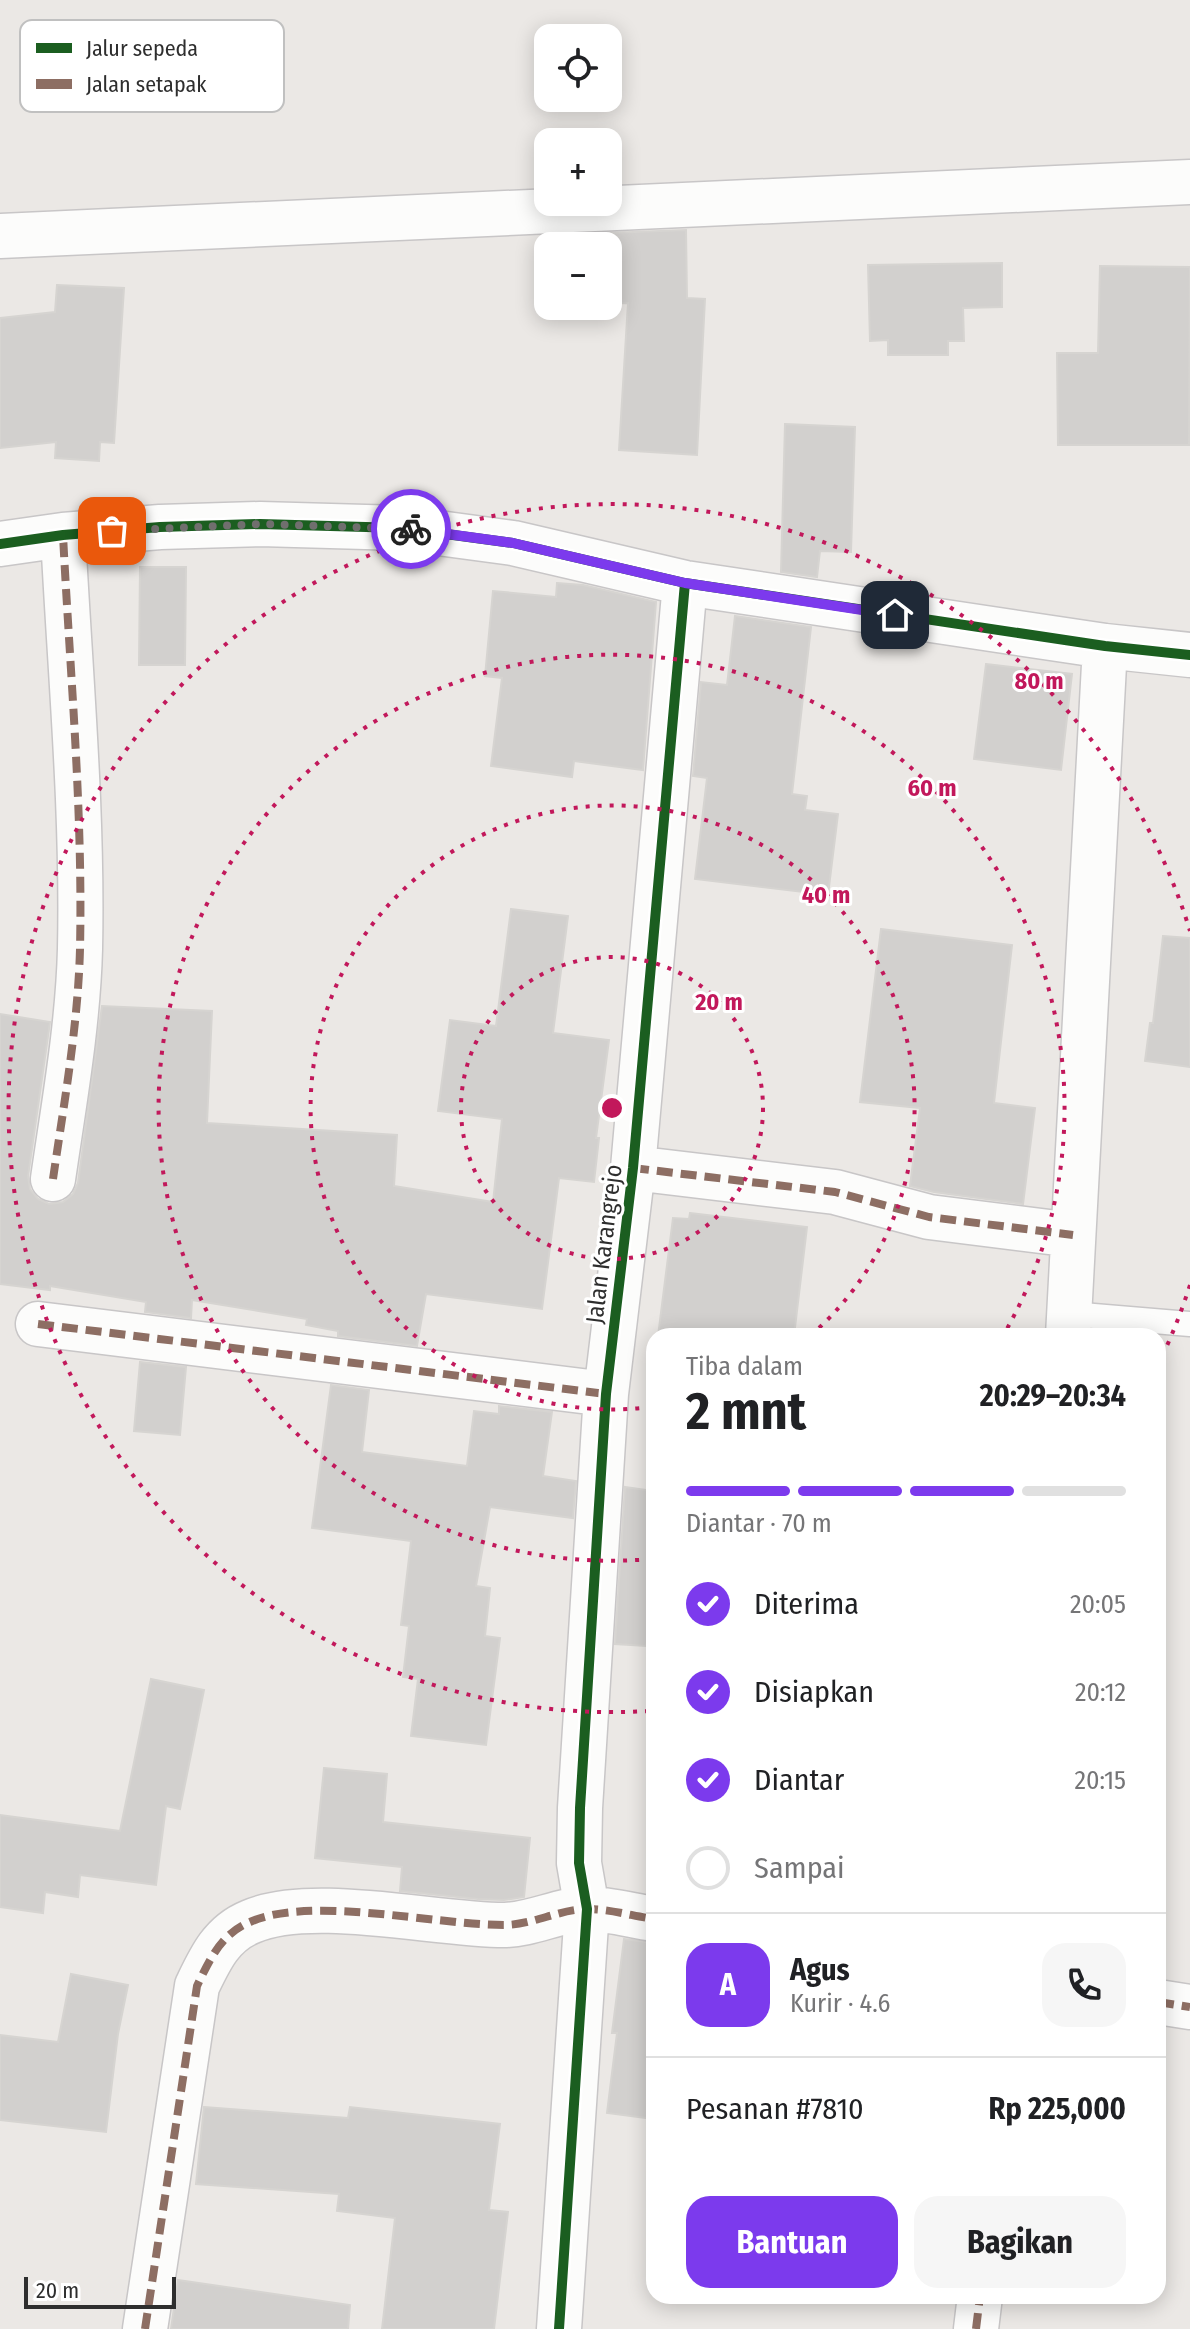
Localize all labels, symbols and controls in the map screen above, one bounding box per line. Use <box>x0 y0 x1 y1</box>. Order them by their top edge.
legend <box>20 20 284 112</box>
map controls <box>534 24 622 320</box>
button: locate <box>534 24 622 112</box>
text: Jalur sepeda <box>86 35 198 62</box>
text: Jalan setapak <box>86 71 207 98</box>
button: + <box>534 128 622 216</box>
button: − <box>534 232 622 320</box>
courier <box>371 489 451 569</box>
pin <box>78 497 146 565</box>
icon: bike <box>389 507 433 551</box>
icon: bag <box>90 509 134 553</box>
pin <box>861 581 929 649</box>
icon: home <box>873 593 917 637</box>
text: 80 m <box>1014 667 1064 695</box>
text: 60 m <box>908 774 956 802</box>
text: 40 m <box>802 881 850 909</box>
text: 20 m <box>694 988 743 1016</box>
centre of rings <box>598 1094 626 1122</box>
street label: Jalan Karangrejo <box>580 1163 628 1325</box>
text: Tiba dalam <box>686 1351 803 1382</box>
text: 20:29–20:34 <box>980 1378 1126 1414</box>
text: 2 mnt <box>686 1380 806 1443</box>
text: Diantar · 70 m <box>686 1508 832 1539</box>
icon: check <box>686 1582 730 1626</box>
text: Diterima <box>754 1586 859 1622</box>
text: 20:05 <box>1070 1589 1126 1620</box>
icon: check <box>686 1670 730 1714</box>
text: Disiapkan <box>754 1674 874 1710</box>
text: 20:12 <box>1075 1677 1126 1708</box>
icon: check <box>686 1758 730 1802</box>
text: Diantar <box>754 1762 844 1798</box>
text: 20:15 <box>1074 1765 1126 1796</box>
text: Sampai <box>754 1850 845 1886</box>
button: phone <box>1042 1943 1126 2027</box>
text: Agus <box>790 1952 850 1988</box>
text: A <box>720 1967 736 2003</box>
text: Kurir · 4.6 <box>790 1988 890 2019</box>
text: Pesanan #7810 <box>686 2091 864 2127</box>
text: Rp 225,000 <box>989 2091 1126 2127</box>
button: Bantuan <box>686 2196 898 2288</box>
button: Bagikan <box>914 2196 1126 2288</box>
scale bar <box>24 2273 176 2309</box>
text: 20 m <box>36 2277 79 2304</box>

